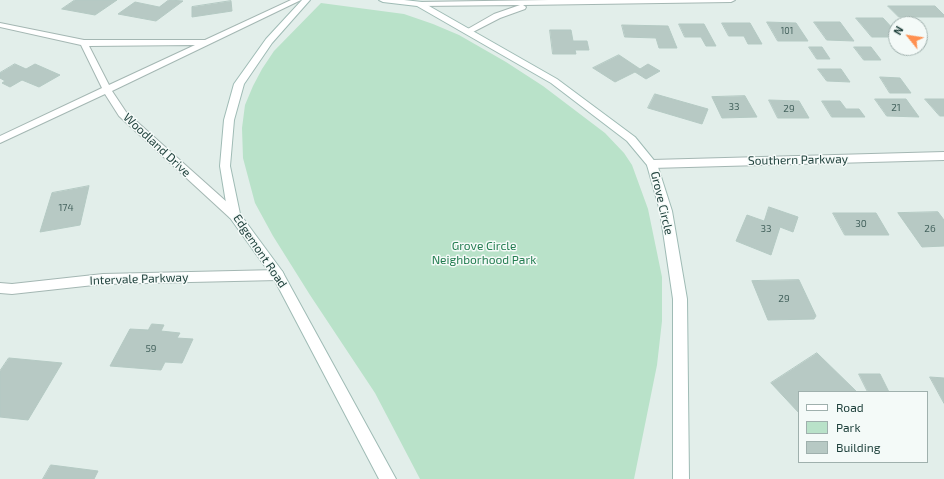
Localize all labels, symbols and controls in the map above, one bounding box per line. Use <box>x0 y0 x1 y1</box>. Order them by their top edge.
north arrow <box>888 16 928 56</box>
text: N <box>890 24 906 37</box>
house number: 101 <box>781 26 793 36</box>
house number: 33 <box>728 101 740 113</box>
house number: 21 <box>891 102 901 114</box>
house number: 29 <box>783 103 795 115</box>
street label: Woodland Drive <box>120 110 194 180</box>
street label: Southern Parkway <box>748 152 848 168</box>
street label: Grove Circle <box>648 170 676 236</box>
house number: 174 <box>58 202 74 214</box>
street label: Edgemont Road <box>230 211 290 291</box>
house number: 30 <box>855 218 867 230</box>
house number: 33 <box>760 223 772 235</box>
house number: 26 <box>924 223 936 235</box>
park label: Grove Circle Neighborhood Park <box>432 239 536 267</box>
street label: Intervale Parkway <box>89 270 189 288</box>
house number: 29 <box>778 293 790 305</box>
house number: 59 <box>145 343 157 355</box>
legend <box>798 391 928 463</box>
text: Road <box>836 400 864 414</box>
text: Park <box>836 420 861 434</box>
text: Building <box>836 440 880 454</box>

